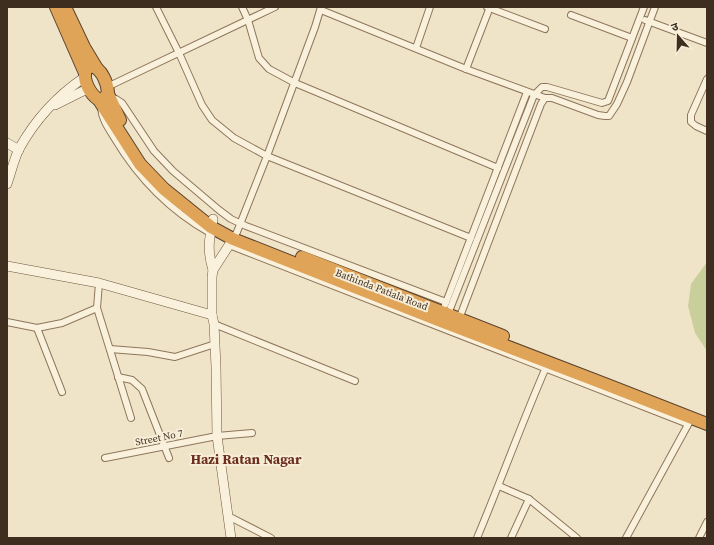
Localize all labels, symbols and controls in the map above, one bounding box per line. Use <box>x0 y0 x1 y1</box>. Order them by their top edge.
north arrow <box>658 16 698 56</box>
text: उ <box>669 19 681 35</box>
street label: Bathinda Patiala Road <box>334 266 430 313</box>
street label: Street No 7 <box>134 427 184 448</box>
district label: Hazi Ratan Nagar <box>190 449 302 469</box>

